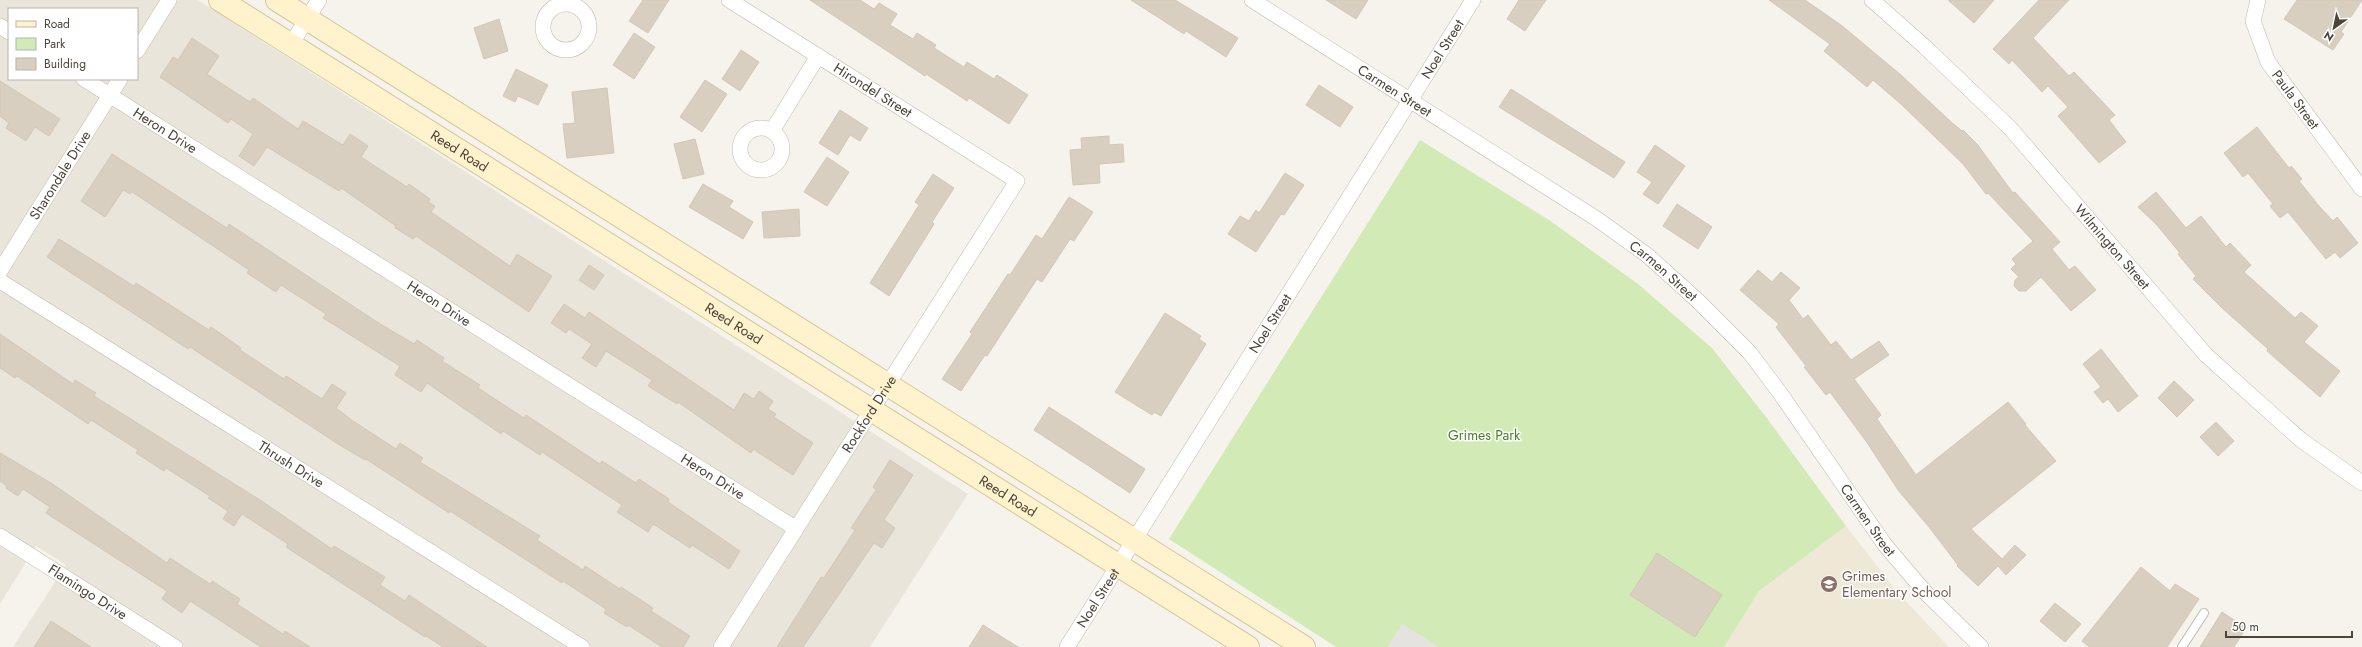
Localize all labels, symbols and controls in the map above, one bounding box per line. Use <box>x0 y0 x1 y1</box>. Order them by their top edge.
legend <box>8 8 138 80</box>
north arrow <box>2314 8 2354 48</box>
text: Road <box>44 15 70 33</box>
street label: Noel Street <box>1416 15 1469 83</box>
text: N <box>2321 27 2337 45</box>
text: Park <box>44 35 66 53</box>
text: Building <box>44 55 86 73</box>
street label: Hirondel Street <box>830 58 917 122</box>
street label: Carmen Street <box>1354 60 1436 122</box>
street label: Paula Street <box>2267 66 2325 134</box>
street label: Heron Drive <box>129 103 201 158</box>
street label: Reed Road <box>427 125 492 176</box>
street label: Sharondale Drive <box>24 127 95 224</box>
street label: Wilmington Street <box>2070 200 2155 294</box>
street label: Carmen Street <box>1625 236 1702 306</box>
street label: Heron Drive <box>403 276 475 331</box>
street label: Noel Street <box>1244 289 1297 357</box>
street label: Reed Road <box>701 298 766 349</box>
street label: Rockford Drive <box>837 371 901 457</box>
park label: Grimes Park <box>1448 425 1521 445</box>
street label: Thrush Drive <box>254 436 328 492</box>
street label: Heron Drive <box>677 449 749 504</box>
street label: Reed Road <box>975 470 1041 522</box>
street label: Carmen Street <box>1836 480 1901 561</box>
street label: Flamingo Drive <box>45 559 131 624</box>
street label: Noel Street <box>1072 564 1124 631</box>
place label: Grimes Elementary School <box>1842 566 1952 602</box>
school or university icon: Grimes Elementary School <box>1819 574 1839 594</box>
scale bar <box>2226 613 2352 639</box>
text: 50 m <box>2232 618 2259 636</box>

